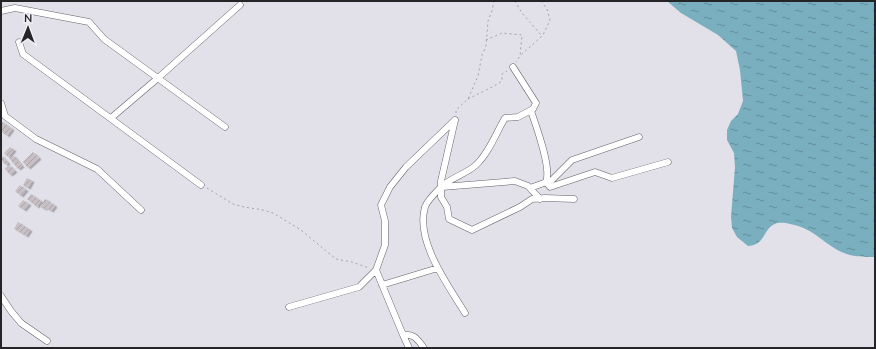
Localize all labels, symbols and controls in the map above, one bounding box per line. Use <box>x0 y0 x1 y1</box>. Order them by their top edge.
north arrow <box>8 8 48 48</box>
text: N <box>24 11 32 26</box>

